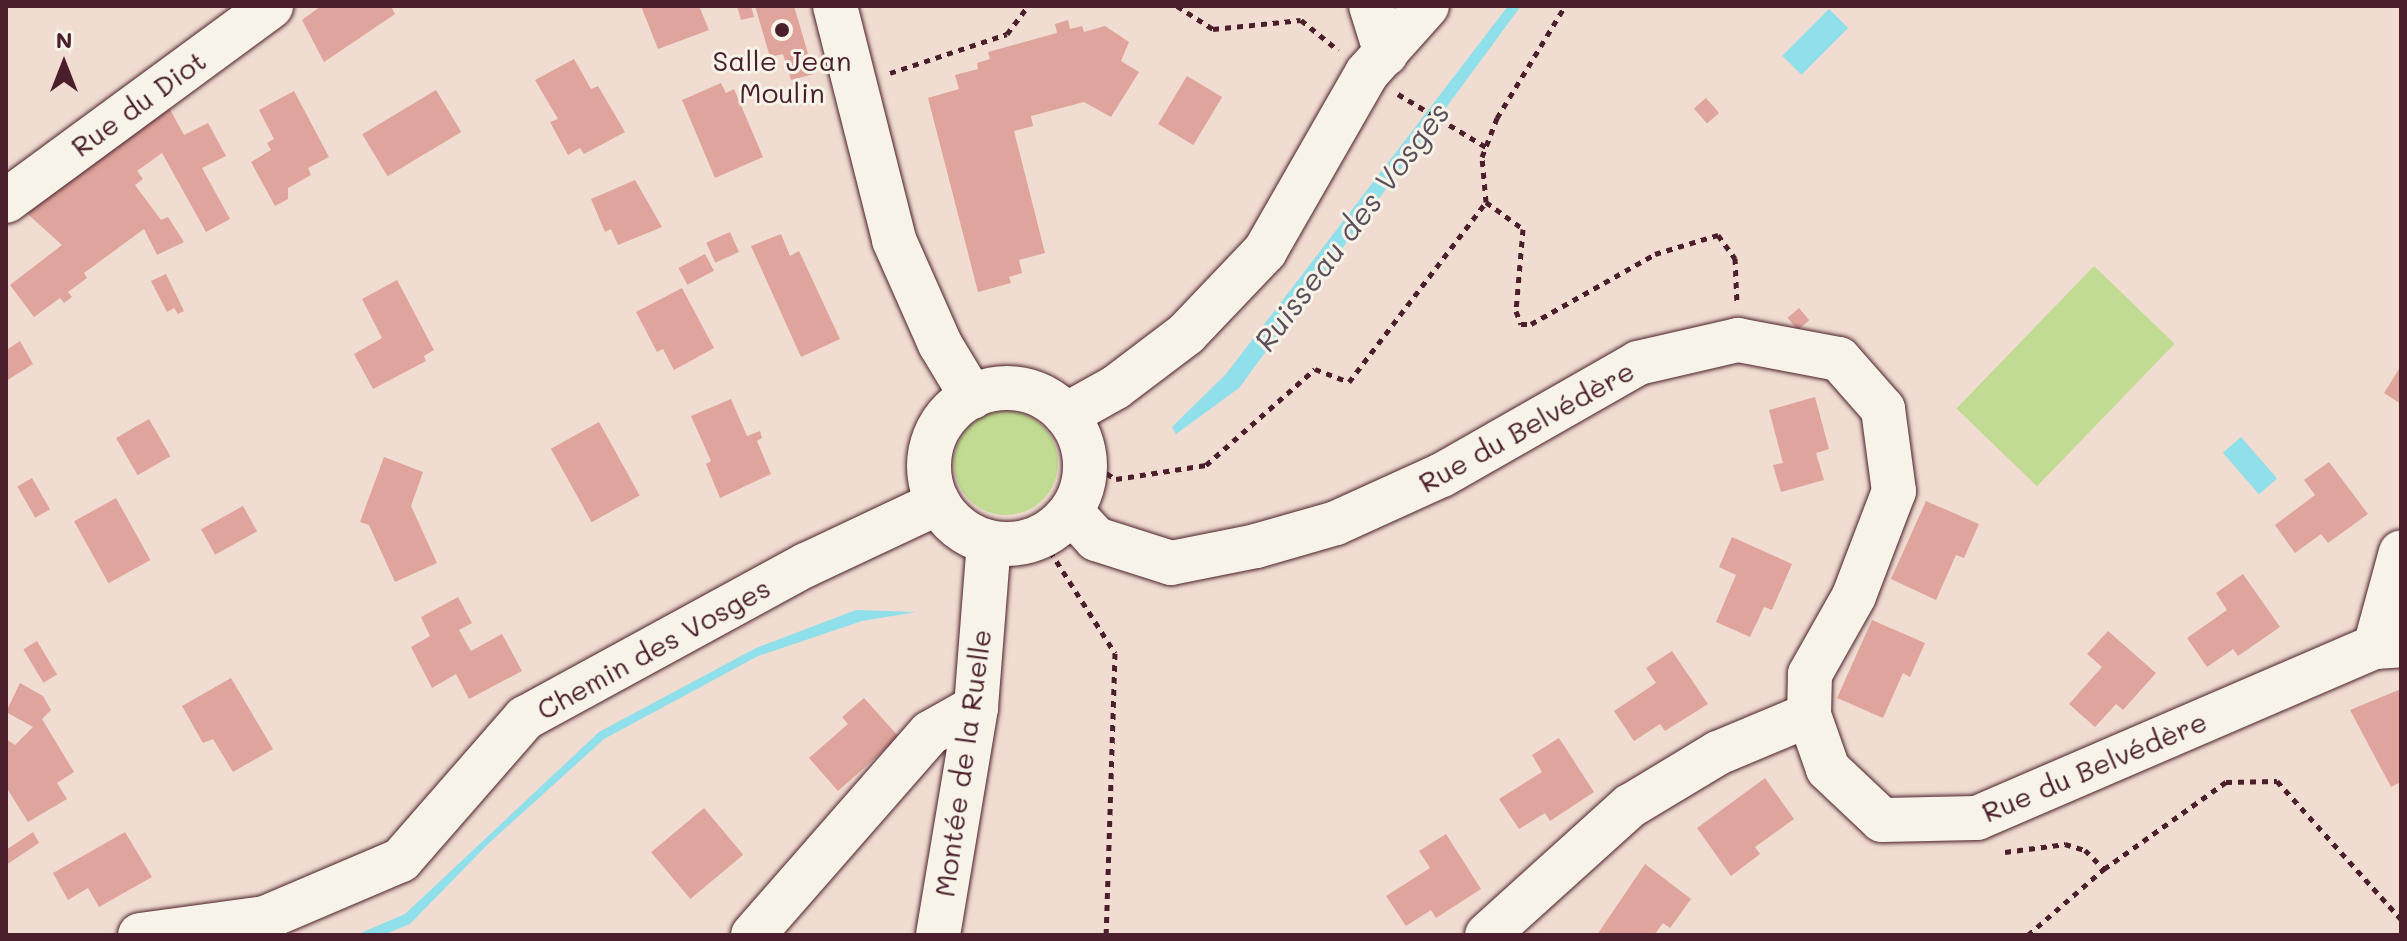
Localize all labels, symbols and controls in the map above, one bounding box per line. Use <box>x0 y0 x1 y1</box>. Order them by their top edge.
marker: Salle Jean Moulin <box>773 21 791 39</box>
north arrow <box>24 24 104 104</box>
text: N <box>56 25 72 54</box>
street label: Rue du Diot <box>64 43 212 163</box>
place label: Salle Jean Moulin <box>712 43 852 109</box>
water label: Ruisseau des Vosges <box>1246 95 1456 357</box>
street label: Rue du Belvédère <box>1412 353 1640 499</box>
street label: Chemin des Vosges <box>530 570 776 726</box>
street label: Montée de la Ruelle <box>927 627 997 899</box>
street label: Rue du Belvédère <box>1976 703 2212 829</box>

